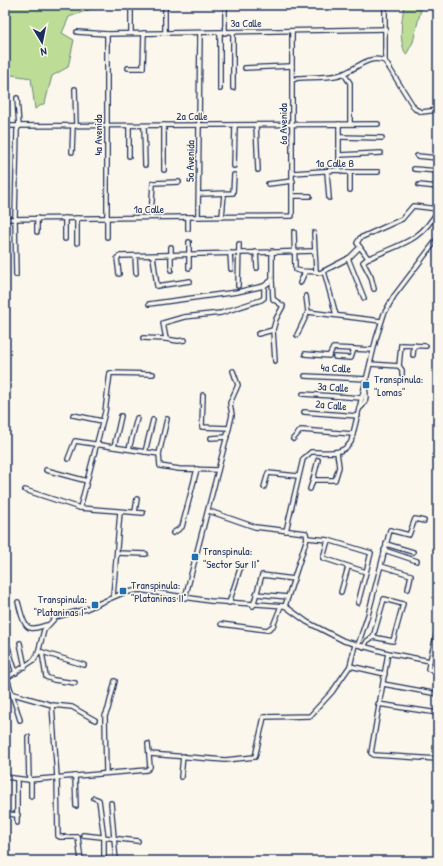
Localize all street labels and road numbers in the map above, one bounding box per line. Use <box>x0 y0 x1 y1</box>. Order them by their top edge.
street label: 3a Calle <box>230 16 262 30</box>
street label: 6a Avenida <box>276 103 290 145</box>
street label: 2a Calle <box>176 109 208 123</box>
street label: 4a Avenida <box>91 114 105 156</box>
street label: 5a Avenida <box>183 139 197 182</box>
street label: 1a Calle B <box>316 156 355 170</box>
street label: 1a Calle <box>134 202 165 216</box>
street label: 4a Calle <box>320 360 352 376</box>
street label: 3a Calle <box>317 379 350 395</box>
street label: 2a Calle <box>315 397 348 413</box>

